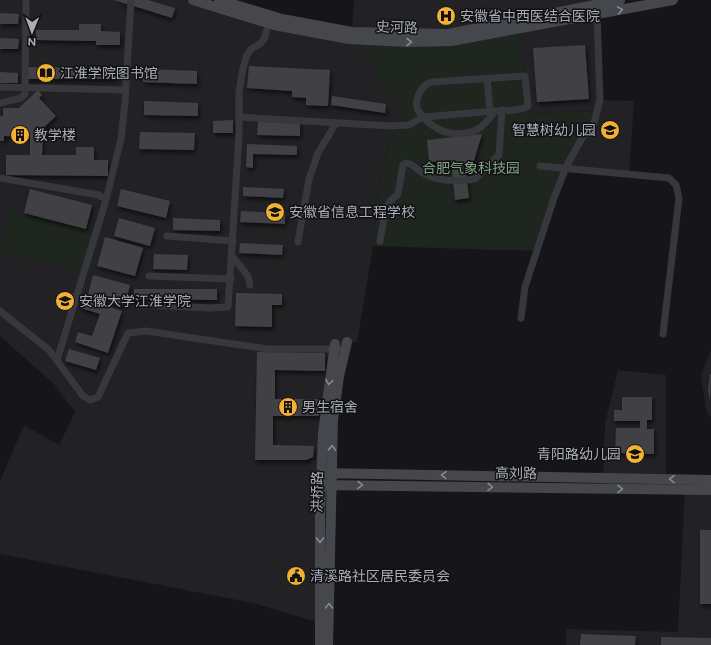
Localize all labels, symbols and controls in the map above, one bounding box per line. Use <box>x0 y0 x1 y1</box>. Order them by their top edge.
hospital icon: 安徽省中西医结合医院 <box>435 5 457 27</box>
one-way arrow <box>617 6 624 14</box>
place label: 安徽省中西医结合医院 <box>460 8 600 25</box>
north arrow <box>12 12 52 52</box>
street label: 史河路 <box>376 18 418 37</box>
text: N <box>27 35 36 48</box>
one-way arrow <box>406 38 412 46</box>
library icon: 江淮学院图书馆 <box>35 62 57 84</box>
place label: 江淮学院图书馆 <box>60 65 158 82</box>
school or university icon: 智慧树幼儿园 <box>599 119 621 141</box>
place label: 智慧树幼儿园 <box>512 122 596 139</box>
building icon: 教学楼 <box>9 124 31 146</box>
place label: 教学楼 <box>34 127 76 144</box>
park label: 合肥气象科技园 <box>422 160 520 177</box>
school or university icon: 安徽省信息工程学校 <box>264 201 286 223</box>
place label: 安徽省信息工程学校 <box>289 204 415 221</box>
school or university icon: 安徽大学江淮学院 <box>54 290 76 312</box>
place label: 安徽大学江淮学院 <box>79 293 191 310</box>
one-way arrow <box>325 379 334 385</box>
building icon: 男生宿舍 <box>277 396 299 418</box>
place label: 男生宿舍 <box>302 399 358 416</box>
school or university icon: 青阳路幼儿园 <box>624 443 646 465</box>
one-way arrow <box>328 445 337 451</box>
place label: 青阳路幼儿园 <box>537 446 621 463</box>
street label: 高刘路 <box>495 465 537 482</box>
street label: 洪桥路 <box>309 471 326 513</box>
one-way arrow <box>441 471 447 479</box>
one-way arrow <box>669 475 675 483</box>
one-way arrow <box>357 481 363 489</box>
one-way arrow <box>487 483 493 491</box>
one-way arrow <box>617 485 623 493</box>
one-way arrow <box>316 537 324 543</box>
public building icon: 清溪路社区居民委员会 <box>285 565 307 587</box>
place label: 清溪路社区居民委员会 <box>310 568 450 585</box>
one-way arrow <box>325 603 333 609</box>

